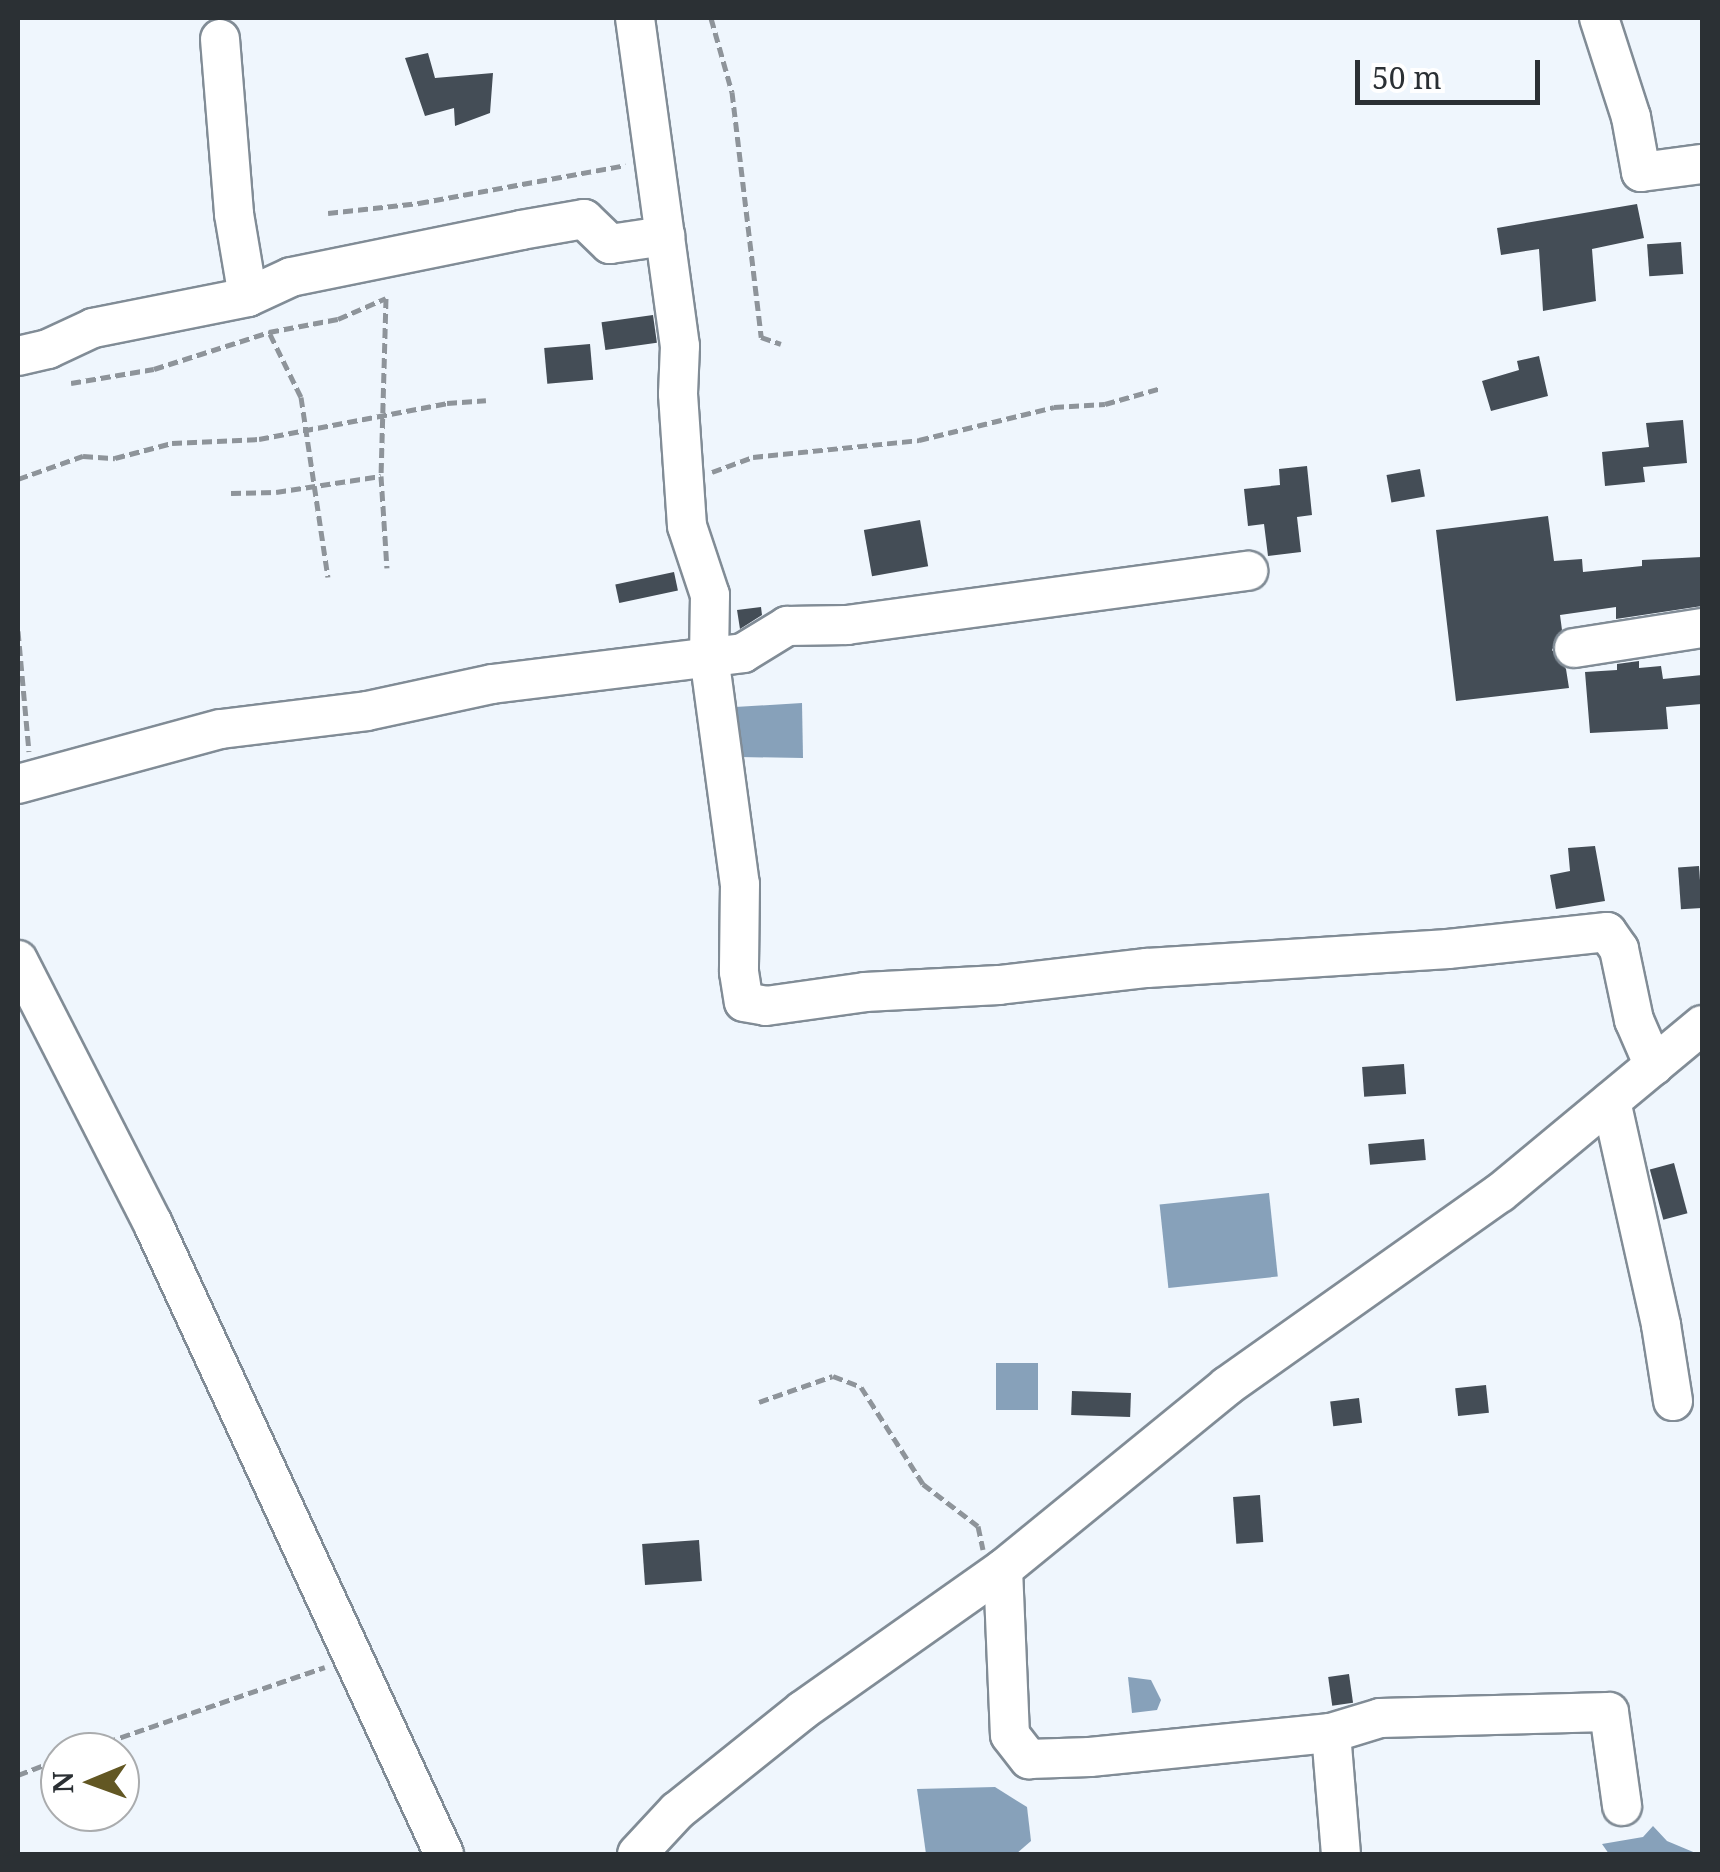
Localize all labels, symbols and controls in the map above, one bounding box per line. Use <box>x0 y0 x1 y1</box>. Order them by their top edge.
scale bar <box>1360 40 1545 102</box>
text: 50 m <box>1372 57 1442 98</box>
north arrow <box>40 1732 140 1832</box>
text: N <box>43 1771 81 1794</box>

